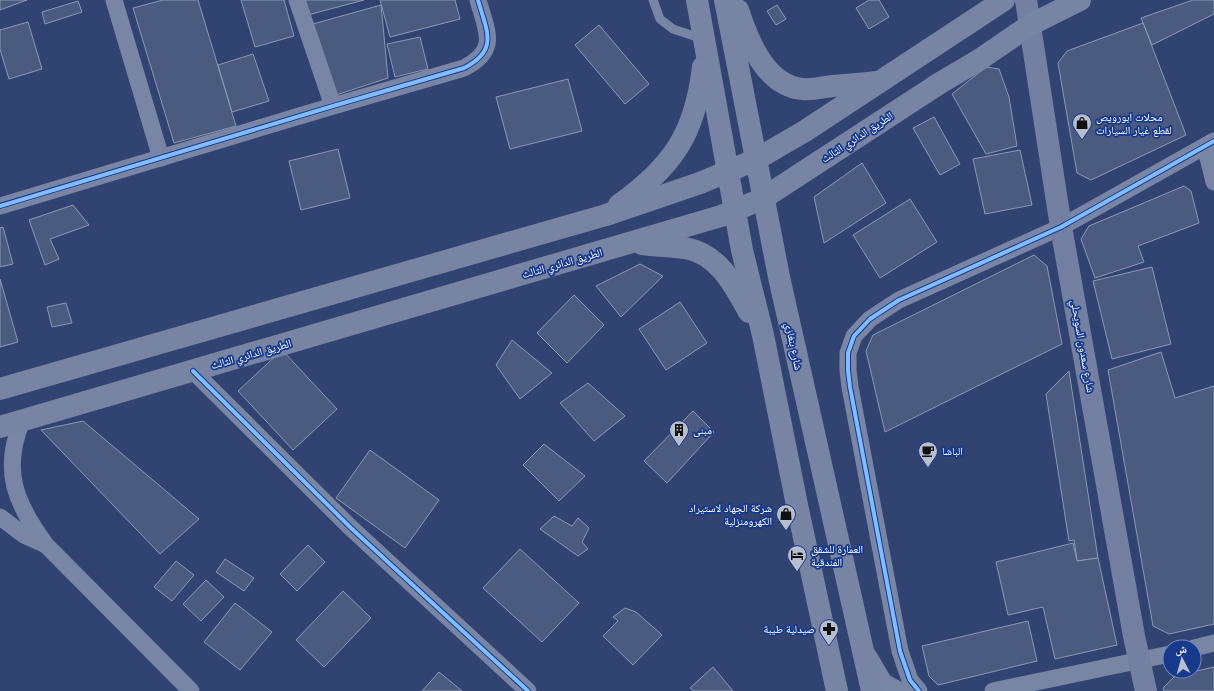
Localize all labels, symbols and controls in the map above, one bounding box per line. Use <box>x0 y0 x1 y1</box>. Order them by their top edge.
street label: الطريق الدائري الثالث <box>819 109 897 167</box>
place label: محلات ابورويص لقطع غيار السيارات <box>1096 111 1171 137</box>
shop icon: محلات ابورويص لقطع غيار السيارات <box>1071 112 1093 140</box>
street label: الطريق الدائري الثالث <box>520 246 604 283</box>
street label: شارع سعدون السويحلي <box>1066 299 1097 394</box>
street label: شارع بنغازي <box>780 321 805 372</box>
street label: الطريق الدائري الثالث <box>209 337 293 374</box>
building icon: مبنى <box>668 419 690 447</box>
place label: مبنى <box>693 424 712 437</box>
cafe icon: الباشا <box>917 440 939 468</box>
place label: الباشا <box>942 445 963 458</box>
place label: شركة الجهاد لاستيراد الكهرومنزلية <box>689 502 772 528</box>
shop icon: شركة الجهاد لاستيراد الكهرومنزلية <box>775 503 797 531</box>
place label: العمارة للشقق الفندقية <box>811 543 863 569</box>
hotel icon: العمارة للشقق الفندقية <box>786 544 808 572</box>
pharmacy icon: صيدلية طيبة <box>818 618 840 646</box>
place label: صيدلية طيبة <box>764 623 815 636</box>
north arrow <box>1162 639 1202 679</box>
text: ش <box>1175 642 1188 658</box>

